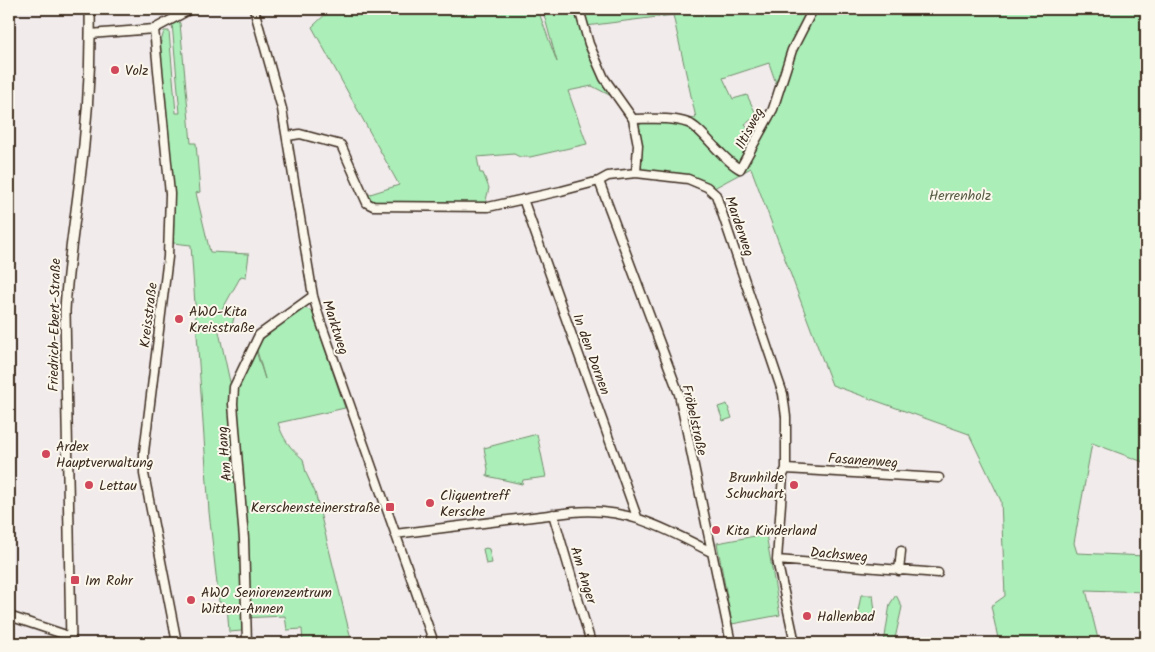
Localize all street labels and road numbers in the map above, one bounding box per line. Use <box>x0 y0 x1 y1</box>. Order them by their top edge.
street label: Iltisweg <box>730 104 770 153</box>
street label: Marderweg <box>718 193 760 259</box>
street label: Friedrich-Ebert-Straße <box>43 257 67 392</box>
street label: Kreisstraße <box>134 281 164 349</box>
street label: Marktweg <box>316 297 354 358</box>
street label: In den Dornen <box>566 311 616 398</box>
street label: Fröbelstraße <box>675 382 713 459</box>
street label: Am Hang <box>212 425 238 482</box>
street label: Fasanenweg <box>827 448 899 474</box>
street label: Dachsweg <box>809 542 869 568</box>
street label: Am Anger <box>564 544 603 608</box>

